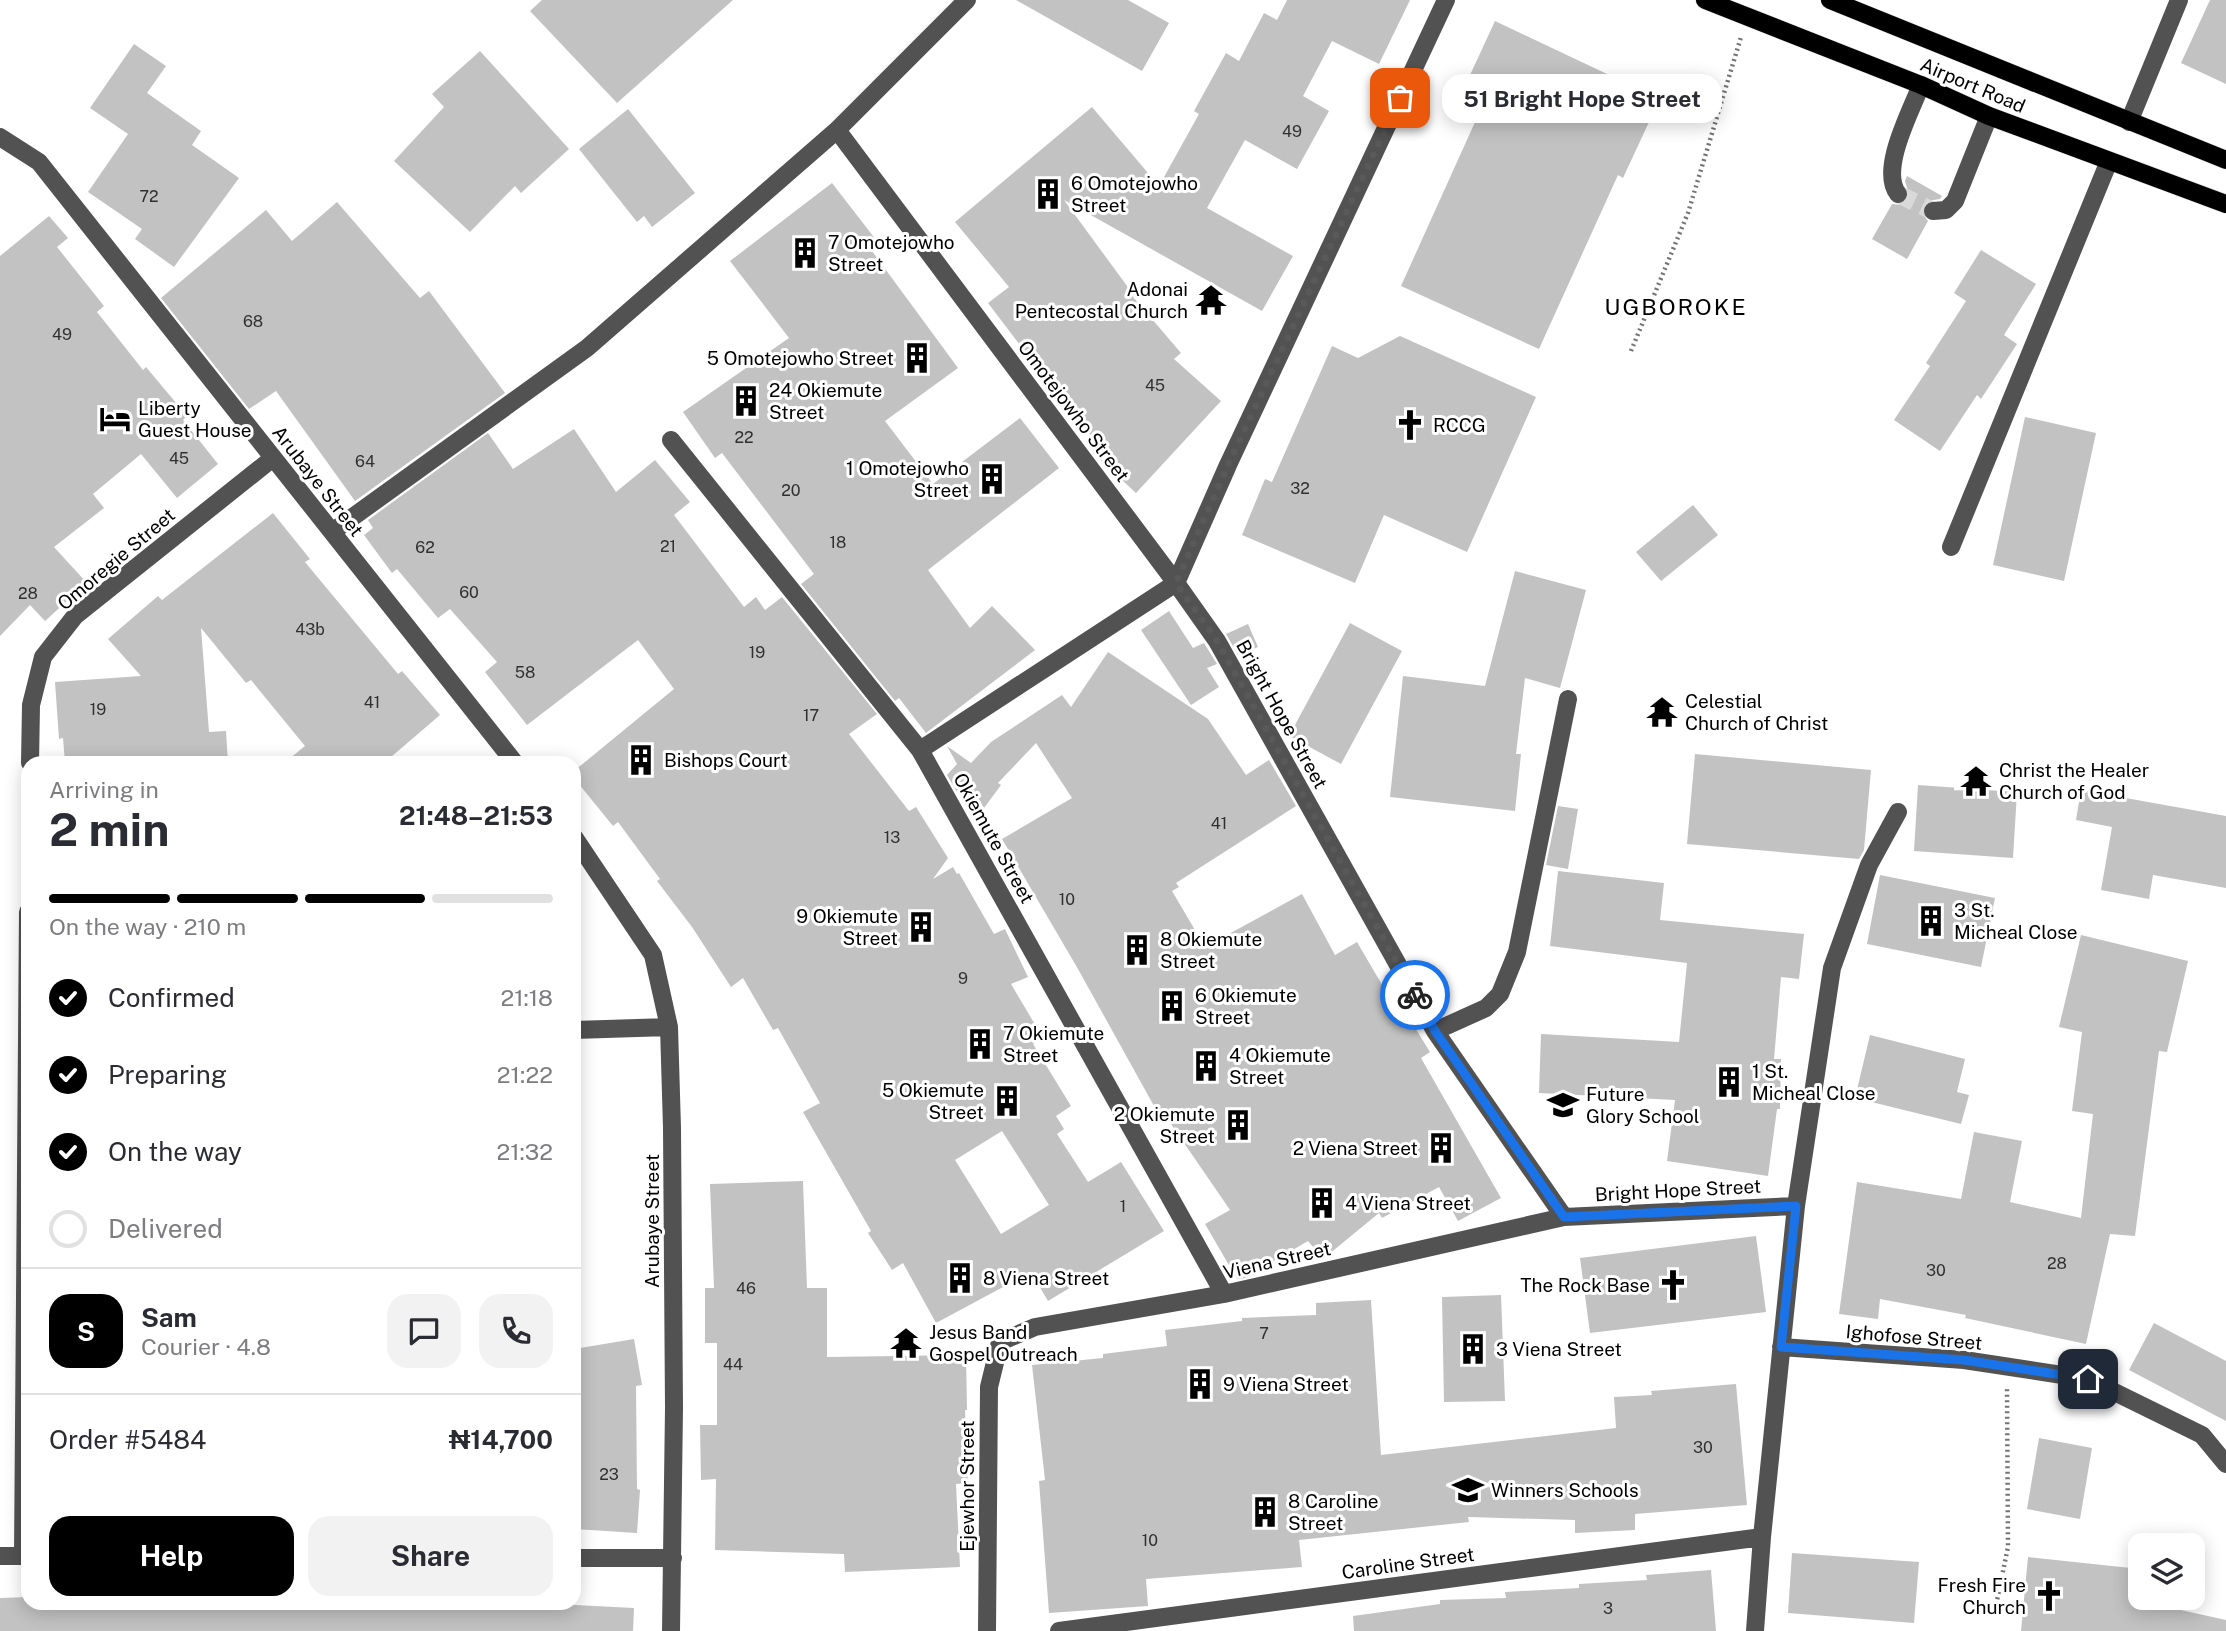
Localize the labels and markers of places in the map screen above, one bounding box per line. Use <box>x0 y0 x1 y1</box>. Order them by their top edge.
pin <box>1370 68 1430 128</box>
callout: 51 Bright Hope Street <box>1442 74 1722 122</box>
place label: 6 Omotejowho Street <box>1071 172 1198 216</box>
building icon: 6 Omotejowho Street <box>1031 177 1065 211</box>
place label: 7 Omotejowho Street <box>828 231 955 275</box>
building icon: 7 Omotejowho Street <box>788 236 822 270</box>
place label: Adonai Pentecostal Church <box>1015 278 1188 322</box>
temple icon: Adonai Pentecostal Church <box>1194 283 1228 317</box>
building icon: 5 Omotejowho Street <box>900 341 934 375</box>
place label: 5 Omotejowho Street <box>707 347 894 369</box>
place label: 24 Okiemute Street <box>769 379 882 423</box>
building icon: 24 Okiemute Street <box>729 384 763 418</box>
place label: Liberty Guest House <box>138 397 252 441</box>
hotel icon: Liberty Guest House <box>98 402 132 436</box>
church icon: RCCG <box>1393 408 1427 442</box>
place label: RCCG <box>1433 414 1486 436</box>
place label: 1 Omotejowho Street <box>846 457 969 501</box>
building icon: 1 Omotejowho Street <box>975 462 1009 496</box>
place label: Celestial Church of Christ <box>1685 690 1828 734</box>
temple icon: Celestial Church of Christ <box>1645 695 1679 729</box>
building icon: Bishops Court <box>624 743 658 777</box>
place label: Bishops Court <box>664 749 788 771</box>
place label: Christ the Healer Church of God <box>1999 759 2149 803</box>
temple icon: Christ the Healer Church of God <box>1959 764 1993 798</box>
place label: 3 St. Micheal Close <box>1954 899 2078 943</box>
building icon: 3 St. Micheal Close <box>1914 904 1948 938</box>
place label: 9 Okiemute Street <box>796 905 898 949</box>
building icon: 9 Okiemute Street <box>904 910 938 944</box>
place label: 8 Okiemute Street <box>1160 928 1262 972</box>
building icon: 8 Okiemute Street <box>1120 933 1154 967</box>
place label: 6 Okiemute Street <box>1195 984 1297 1028</box>
building icon: 6 Okiemute Street <box>1155 989 1189 1023</box>
place label: 7 Okiemute Street <box>1003 1022 1104 1066</box>
building icon: 7 Okiemute Street <box>963 1027 997 1061</box>
place label: 4 Okiemute Street <box>1229 1044 1331 1088</box>
building icon: 4 Okiemute Street <box>1189 1049 1223 1083</box>
place label: 1 St. Micheal Close <box>1752 1060 1876 1104</box>
building icon: 1 St. Micheal Close <box>1712 1065 1746 1099</box>
place label: 5 Okiemute Street <box>882 1079 984 1123</box>
place label: Future Glory School <box>1586 1083 1699 1127</box>
building icon: 5 Okiemute Street <box>990 1084 1024 1118</box>
school or university icon: Future Glory School <box>1546 1088 1580 1122</box>
place label: 2 Okiemute Street <box>1114 1103 1215 1147</box>
building icon: 2 Okiemute Street <box>1221 1108 1255 1142</box>
building icon: 2 Viena Street <box>1424 1131 1458 1165</box>
place label: 2 Viena Street <box>1293 1137 1418 1159</box>
building icon: 4 Viena Street <box>1305 1186 1339 1220</box>
place label: 4 Viena Street <box>1345 1192 1471 1214</box>
building icon: 8 Viena Street <box>943 1261 977 1295</box>
place label: 8 Viena Street <box>983 1267 1109 1289</box>
church icon: The Rock Base <box>1656 1268 1690 1302</box>
place label: The Rock Base <box>1520 1274 1650 1296</box>
place label: Jesus Band Gospel Outreach <box>929 1321 1078 1365</box>
temple icon: Jesus Band Gospel Outreach <box>889 1326 923 1360</box>
building icon: 3 Viena Street <box>1456 1332 1490 1366</box>
place label: 3 Viena Street <box>1496 1338 1622 1360</box>
pin <box>2058 1349 2118 1409</box>
building icon: 9 Viena Street <box>1183 1367 1217 1401</box>
place label: 9 Viena Street <box>1223 1373 1349 1395</box>
school or university icon: Winners Schools <box>1451 1473 1485 1507</box>
place label: Winners Schools <box>1491 1479 1639 1501</box>
place label: 8 Caroline Street <box>1288 1490 1379 1534</box>
building icon: 8 Caroline Street <box>1248 1495 1282 1529</box>
place label: Fresh Fire Church <box>1937 1574 2026 1618</box>
church icon: Fresh Fire Church <box>2032 1579 2066 1613</box>

